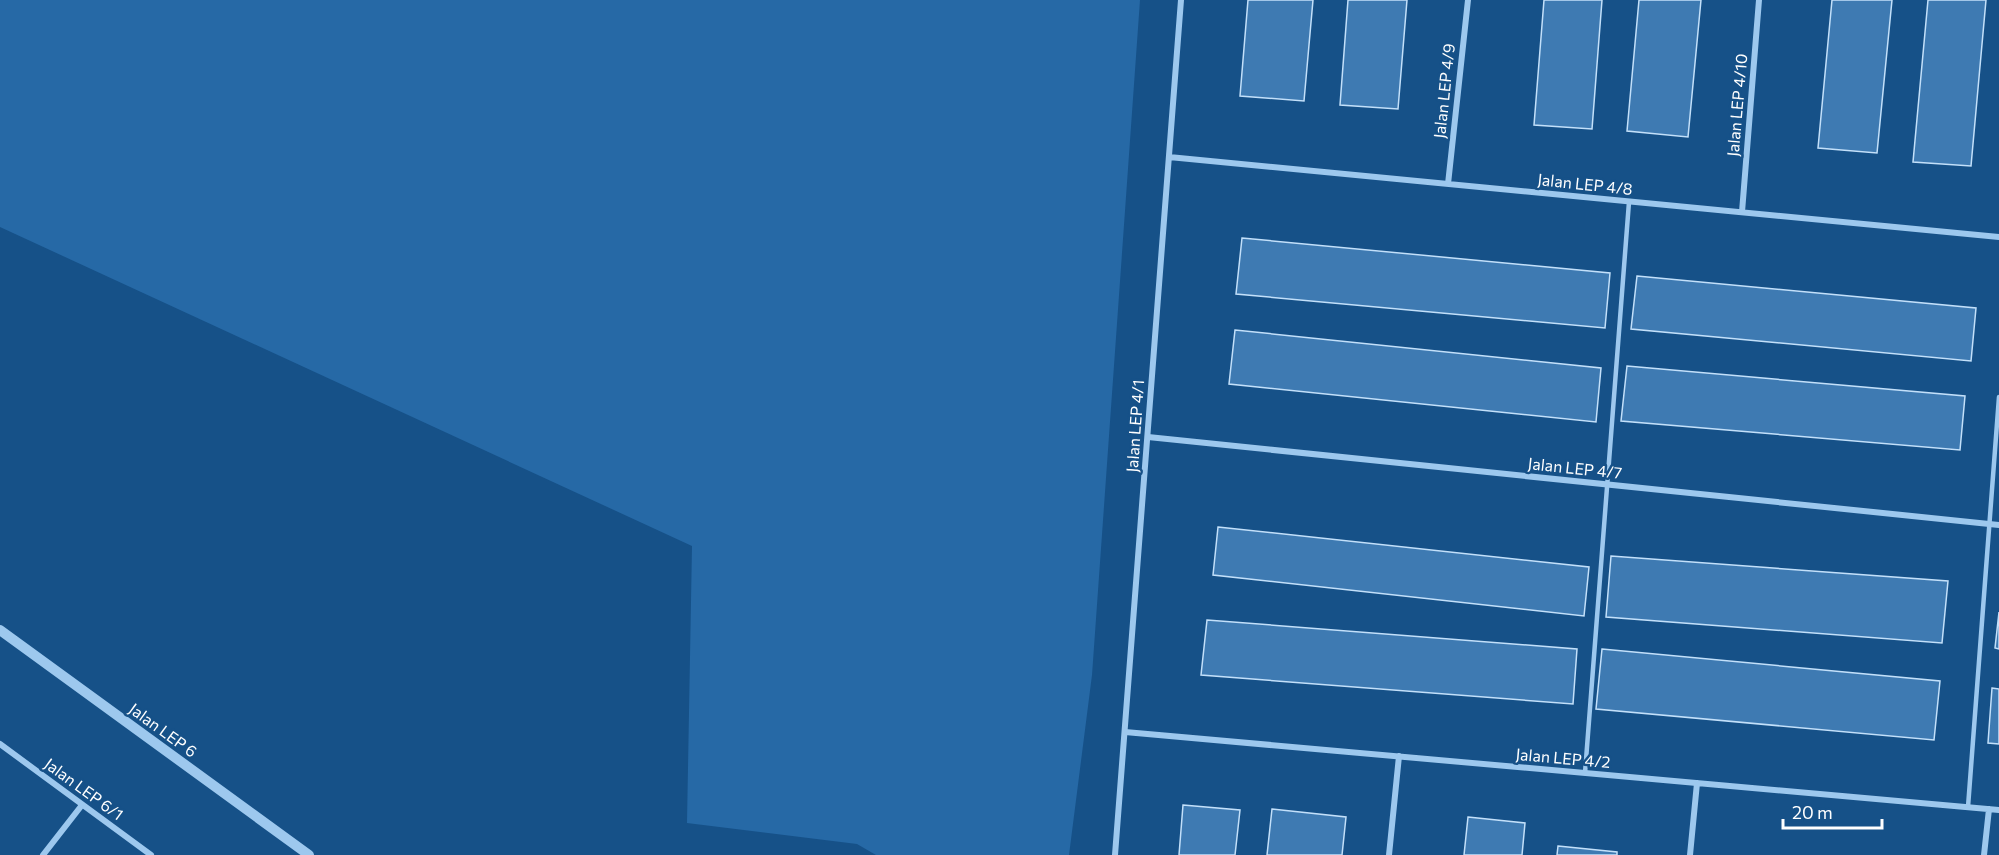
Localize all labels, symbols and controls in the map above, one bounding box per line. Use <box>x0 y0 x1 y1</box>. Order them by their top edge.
street label: Jalan LEP 4/9 <box>1429 42 1458 139</box>
street label: Jalan LEP 4/10 <box>1723 53 1750 157</box>
street label: Jalan LEP 4/8 <box>1537 169 1634 198</box>
street label: Jalan LEP 4/1 <box>1122 379 1147 473</box>
street label: Jalan LEP 4/7 <box>1527 453 1623 482</box>
street label: Jalan LEP 6 <box>126 699 201 761</box>
street label: Jalan LEP 4/2 <box>1515 744 1611 771</box>
street label: Jalan LEP 6/1 <box>41 754 127 824</box>
scale bar <box>1783 792 1882 830</box>
text: 20 m <box>1792 801 1833 823</box>

